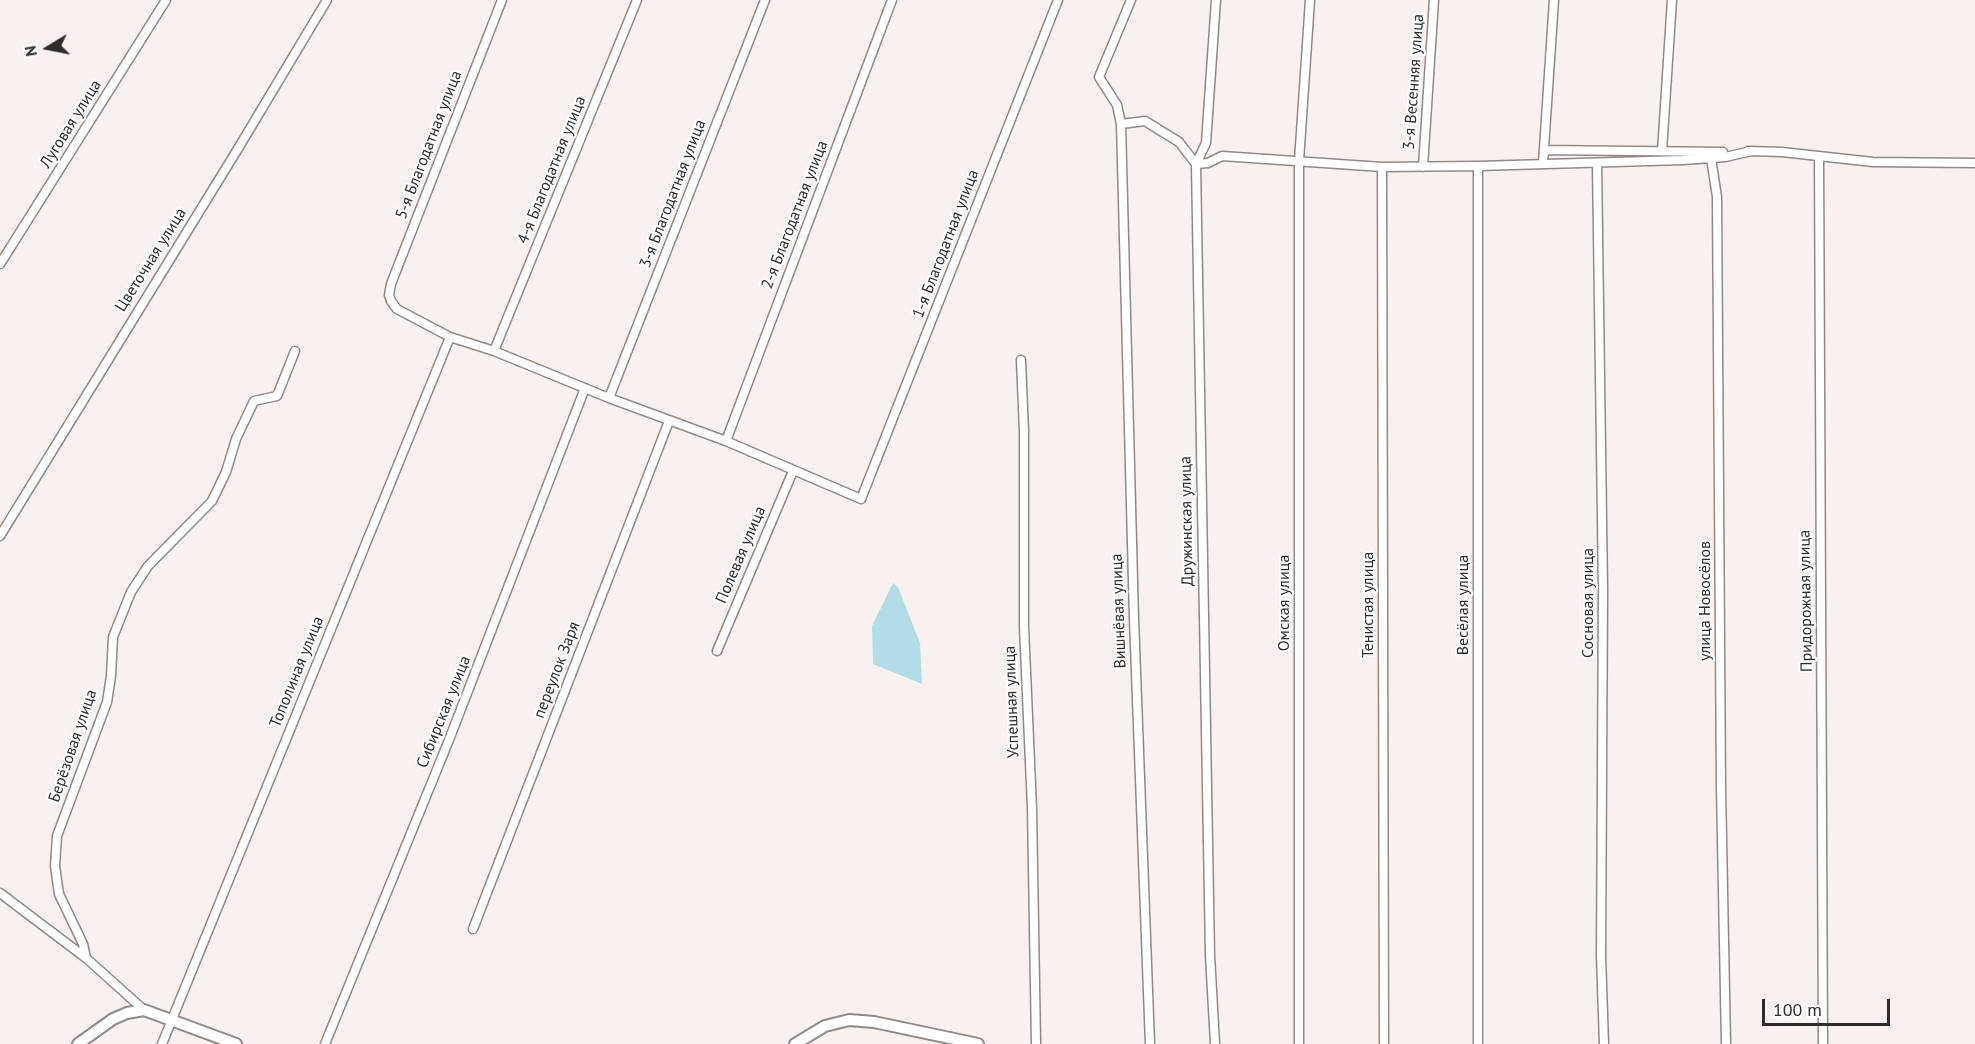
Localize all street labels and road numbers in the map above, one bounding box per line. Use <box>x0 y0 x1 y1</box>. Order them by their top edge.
street label: 3-я Весенняя улица <box>1400 13 1428 151</box>
street label: 5-я Благодатная улица <box>392 68 466 222</box>
street label: Луговая улица <box>36 76 106 172</box>
street label: 4-я Благодатная улица <box>514 93 590 247</box>
street label: 3-я Благодатная улица <box>636 117 710 271</box>
street label: 2-я Благодатная улица <box>758 138 832 292</box>
street label: 1-я Благодатная улица <box>909 167 983 321</box>
street label: Цветочная улица <box>111 205 191 315</box>
street label: Дружинская улица <box>1176 456 1198 586</box>
street label: Полевая улица <box>712 504 770 606</box>
street label: Придорожная улица <box>1795 530 1817 672</box>
street label: улица Новосёлов <box>1695 541 1715 661</box>
street label: Сосновая улица <box>1578 548 1598 658</box>
street label: Тенистая улица <box>1358 552 1378 658</box>
street label: Вишнёвая улица <box>1107 553 1131 669</box>
street label: Омская улица <box>1274 555 1294 651</box>
street label: Весёлая улица <box>1453 555 1473 655</box>
street label: Тополиная улица <box>266 614 328 730</box>
street label: переулок Заря <box>530 619 584 721</box>
street label: Успешная улица <box>1000 645 1024 759</box>
street label: Сибирская улица <box>413 653 475 771</box>
street label: Берёзовая улица <box>45 687 101 805</box>

